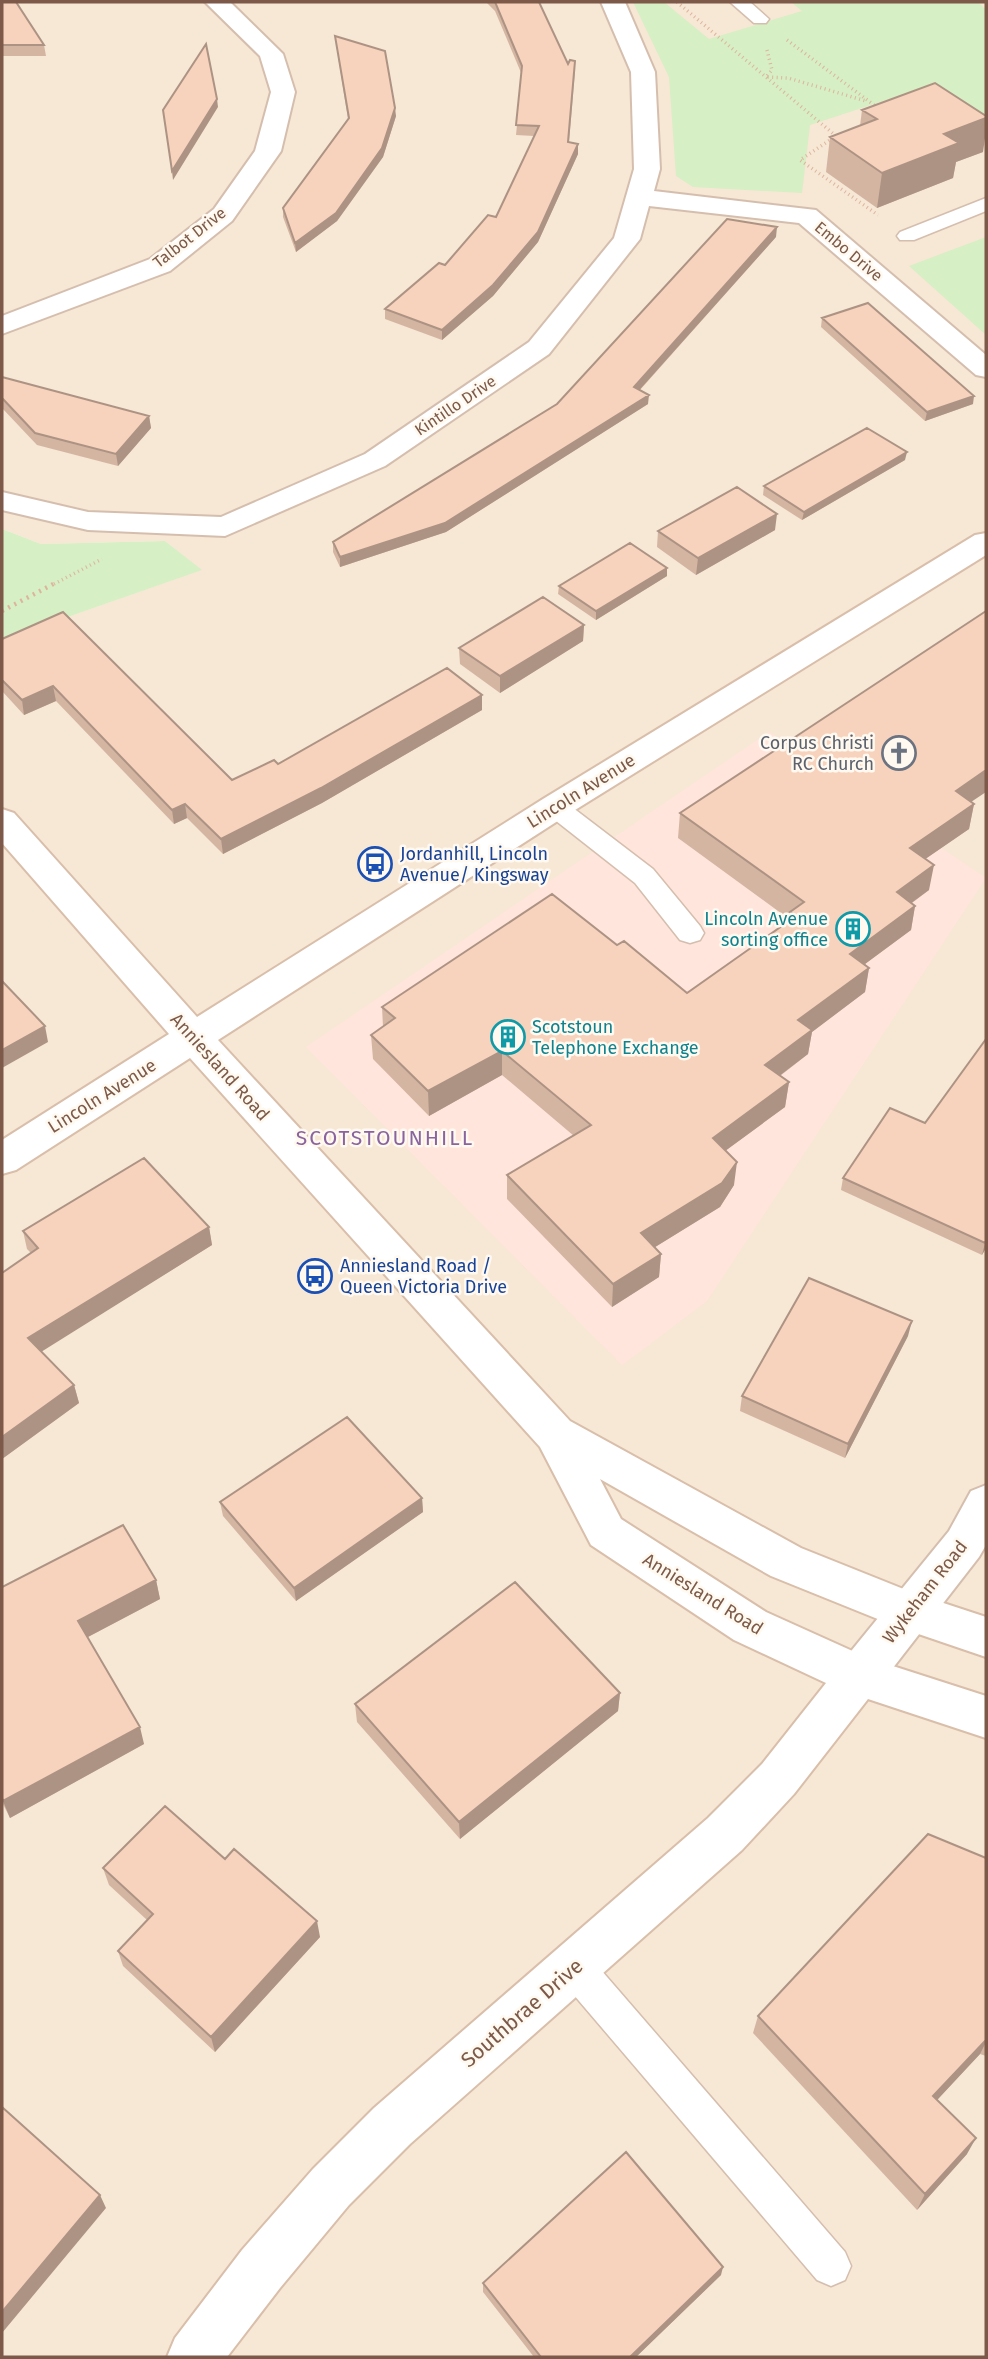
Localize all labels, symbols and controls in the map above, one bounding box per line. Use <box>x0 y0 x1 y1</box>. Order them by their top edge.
street label: Talbot Drive <box>149 203 229 272</box>
street label: Embo Drive <box>811 218 886 285</box>
street label: Kintillo Drive <box>411 371 500 440</box>
place label: Corpus Christi RC Church <box>760 732 874 775</box>
church icon: Corpus Christi RC Church <box>880 734 918 772</box>
street label: Lincoln Avenue <box>523 749 639 833</box>
place label: Jordanhill, Lincoln Avenue/ Kingsway <box>400 843 549 886</box>
bus stop icon: Jordanhill, Lincoln Avenue/ Kingsway <box>356 845 394 883</box>
place label: Lincoln Avenue sorting office <box>704 908 828 951</box>
building icon: Lincoln Avenue sorting office <box>834 910 872 948</box>
street label: Anniesland Road <box>166 1009 274 1125</box>
place label: Scotstoun Telephone Exchange <box>532 1016 699 1059</box>
building icon: Scotstoun Telephone Exchange <box>489 1018 527 1056</box>
street label: Lincoln Avenue <box>44 1054 160 1138</box>
district label: SCOTSTOUNHILL <box>296 1125 474 1151</box>
place label: Anniesland Road / Queen Victoria Drive <box>340 1255 507 1298</box>
bus stop icon: Anniesland Road / Queen Victoria Drive <box>296 1257 334 1295</box>
street label: Wykeham Road <box>878 1536 972 1648</box>
street label: Anniesland Road <box>639 1548 767 1640</box>
street label: Southbrae Drive <box>456 1953 588 2073</box>

